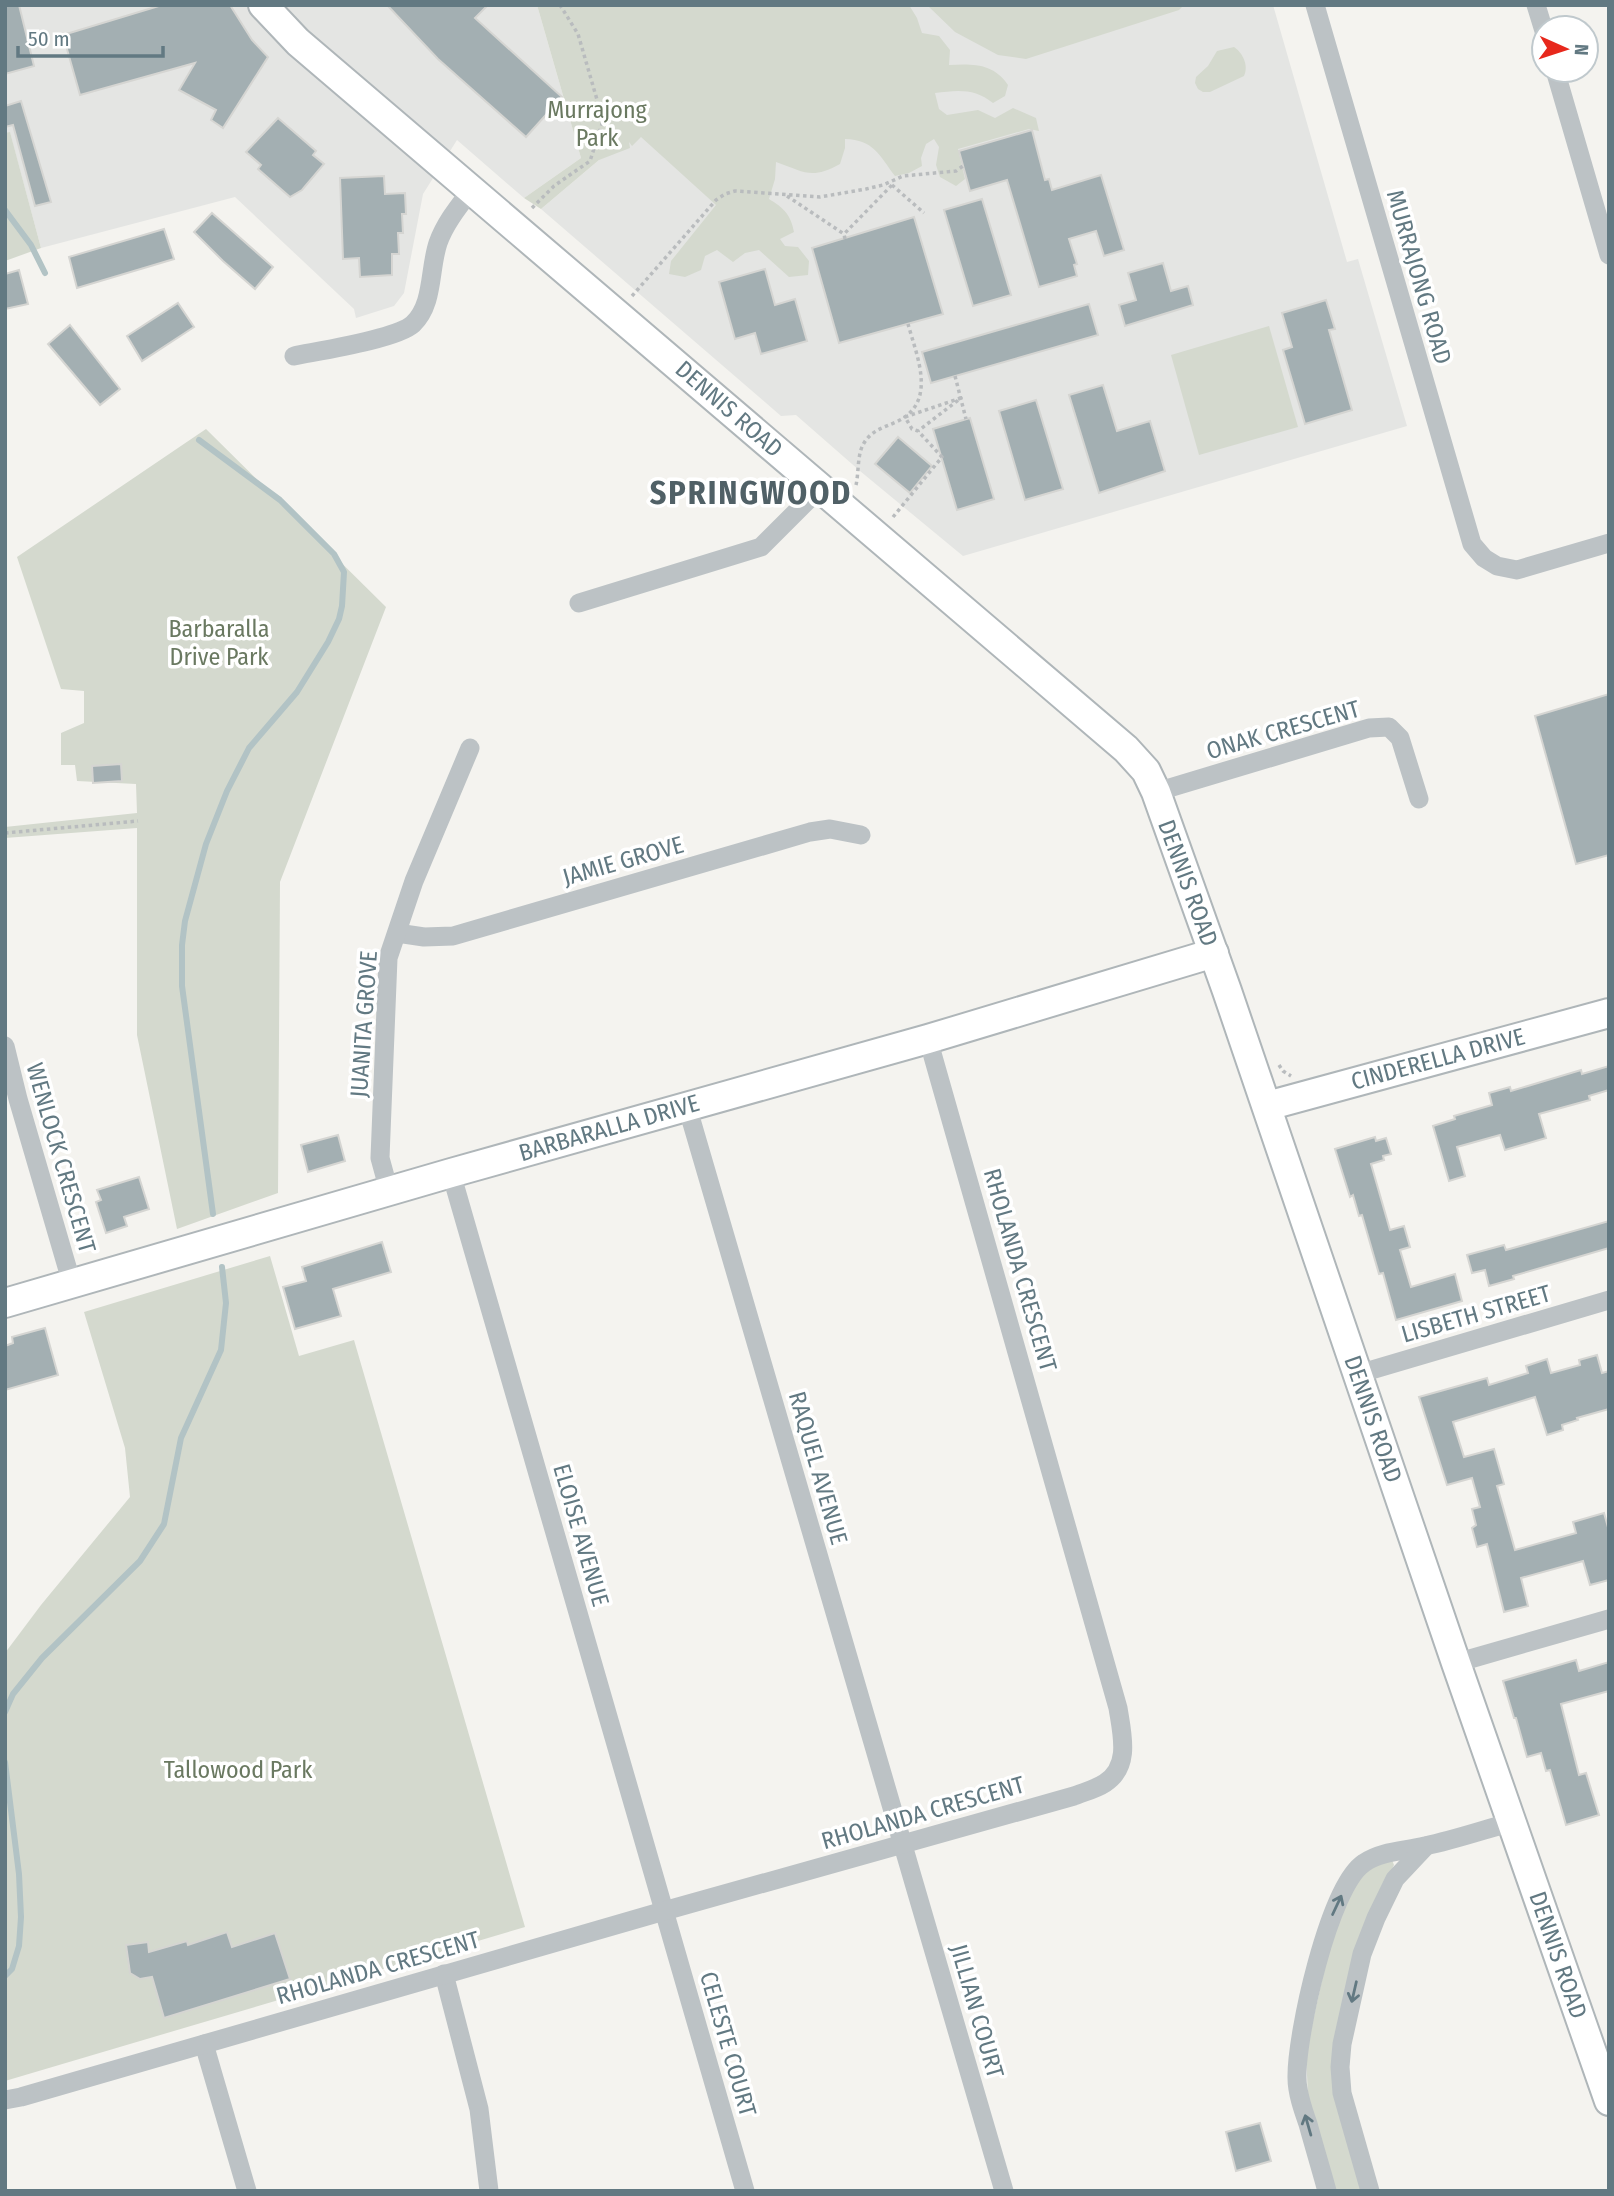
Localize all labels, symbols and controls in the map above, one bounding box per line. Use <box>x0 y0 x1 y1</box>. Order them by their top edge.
scale bar <box>18 14 163 58</box>
north arrow <box>1530 14 1600 84</box>
text: 50 m <box>28 26 70 52</box>
text: N <box>1570 44 1593 56</box>
park label: Murrajong Park <box>547 96 648 152</box>
street label: MURRAJONG ROAD <box>1381 187 1457 367</box>
street label: DENNIS ROAD <box>670 355 788 463</box>
district label: SPRINGWOOD <box>650 474 852 512</box>
park label: Barbaralla Drive Park <box>168 615 270 671</box>
street label: ONAK CRESCENT <box>1203 695 1363 765</box>
street label: DENNIS ROAD <box>1152 816 1224 950</box>
street label: JAMIE GROVE <box>559 830 687 892</box>
street label: JUANITA GROVE <box>345 950 383 1098</box>
street label: CINDERELLA DRIVE <box>1348 1022 1528 1096</box>
street label: WENLOCK CRESCENT <box>20 1060 102 1256</box>
street label: BARBARALLA DRIVE <box>516 1089 702 1167</box>
street label: RHOLANDA CRESCENT <box>978 1165 1062 1375</box>
street label: LISBETH STREET <box>1398 1279 1554 1349</box>
street label: DENNIS ROAD <box>1338 1352 1408 1486</box>
street label: RAQUEL AVENUE <box>783 1388 853 1548</box>
street label: ELOISE AVENUE <box>547 1461 615 1609</box>
park label: Tallowood Park <box>164 1756 313 1784</box>
street label: RHOLANDA CRESCENT <box>818 1771 1028 1855</box>
street label: DENNIS ROAD <box>1523 1888 1593 2022</box>
one-way arrow <box>1331 1895 1344 1916</box>
street label: RHOLANDA CRESCENT <box>273 1926 483 2010</box>
street label: JILLIAN COURT <box>945 1941 1009 2081</box>
street label: CELESTE COURT <box>694 1968 762 2120</box>
one-way arrow <box>1347 1980 1360 2003</box>
one-way arrow <box>1300 2114 1313 2136</box>

